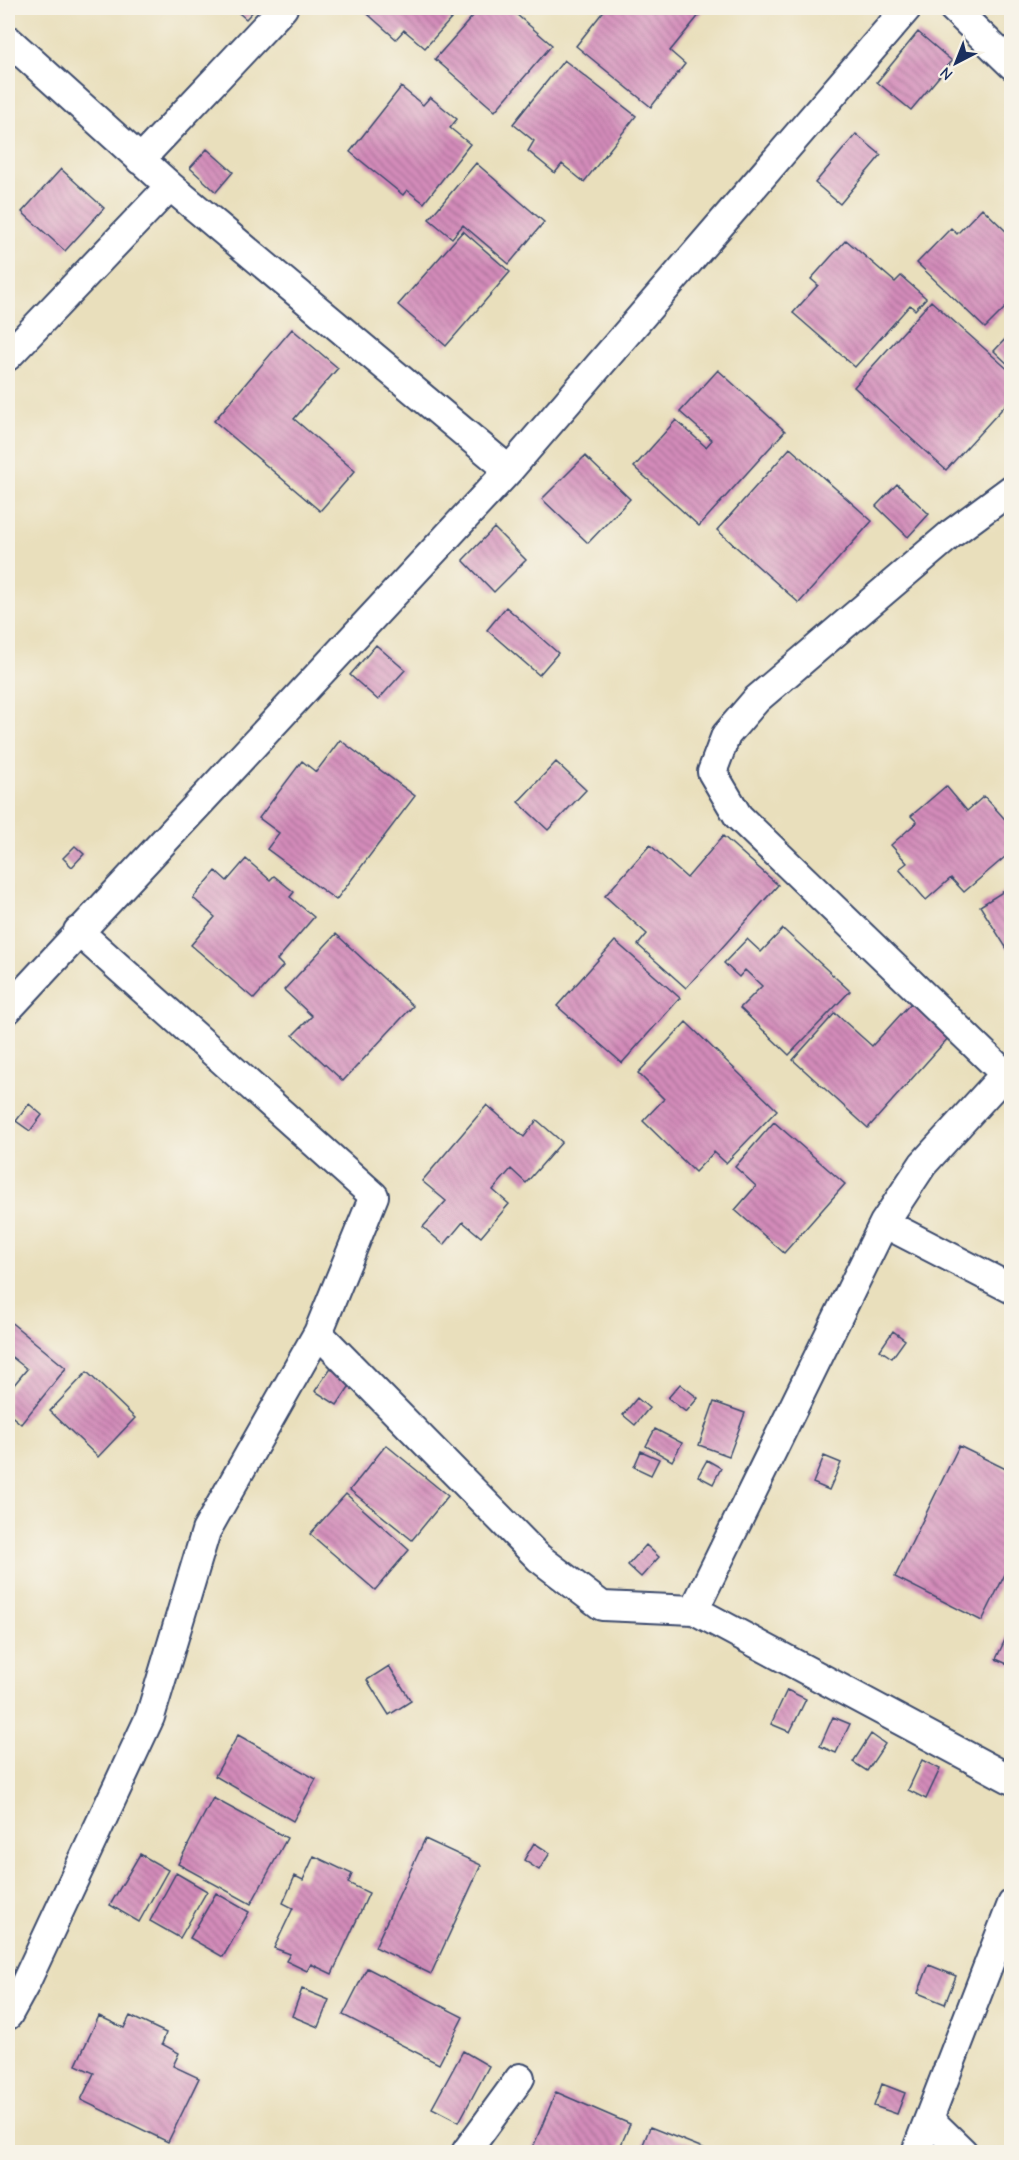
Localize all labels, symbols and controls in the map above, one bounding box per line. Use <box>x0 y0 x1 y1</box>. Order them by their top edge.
north arrow <box>926 33 986 93</box>
text: N <box>937 63 957 84</box>

